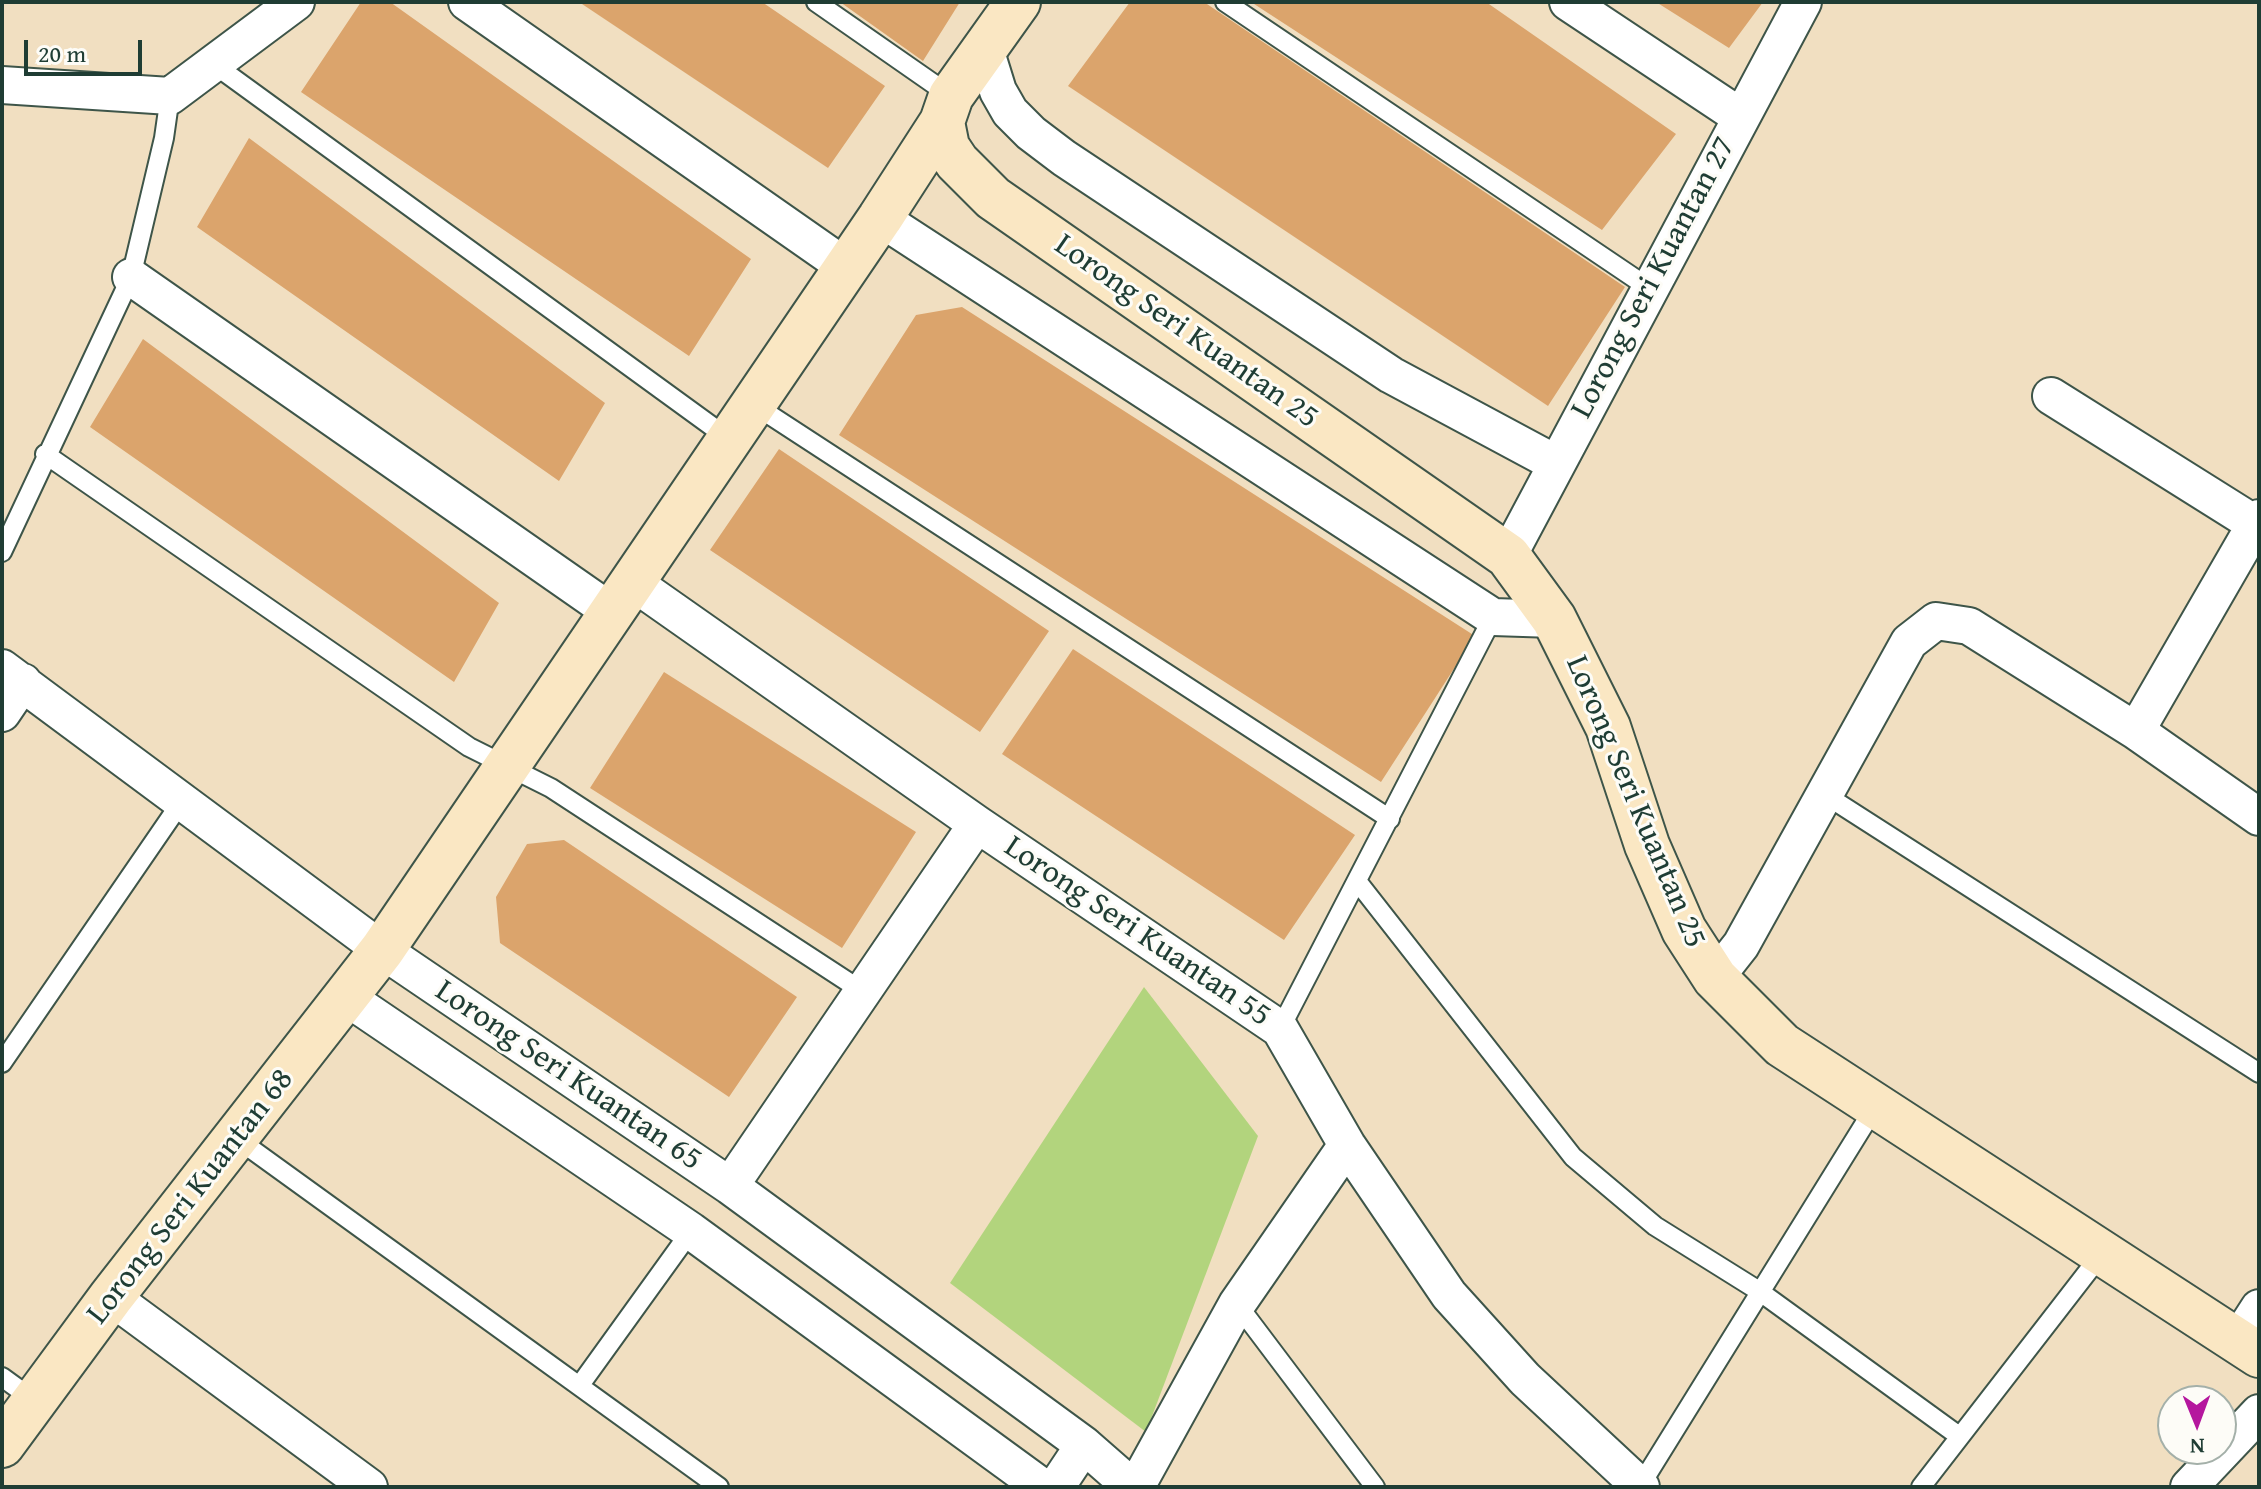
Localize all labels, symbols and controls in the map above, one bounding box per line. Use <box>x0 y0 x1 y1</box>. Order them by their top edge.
scale bar <box>28 24 146 74</box>
text: 20 m <box>38 36 86 71</box>
street label: Lorong Seri Kuantan 27 <box>1563 131 1745 425</box>
street label: Lorong Seri Kuantan 25 <box>1047 226 1325 438</box>
street label: Lorong Seri Kuantan 25 <box>1556 650 1714 954</box>
street label: Lorong Seri Kuantan 55 <box>996 828 1278 1036</box>
street label: Lorong Seri Kuantan 65 <box>427 972 709 1180</box>
street label: Lorong Seri Kuantan 68 <box>79 1062 303 1332</box>
north arrow <box>2157 1385 2237 1465</box>
text: N <box>2190 1431 2205 1463</box>

